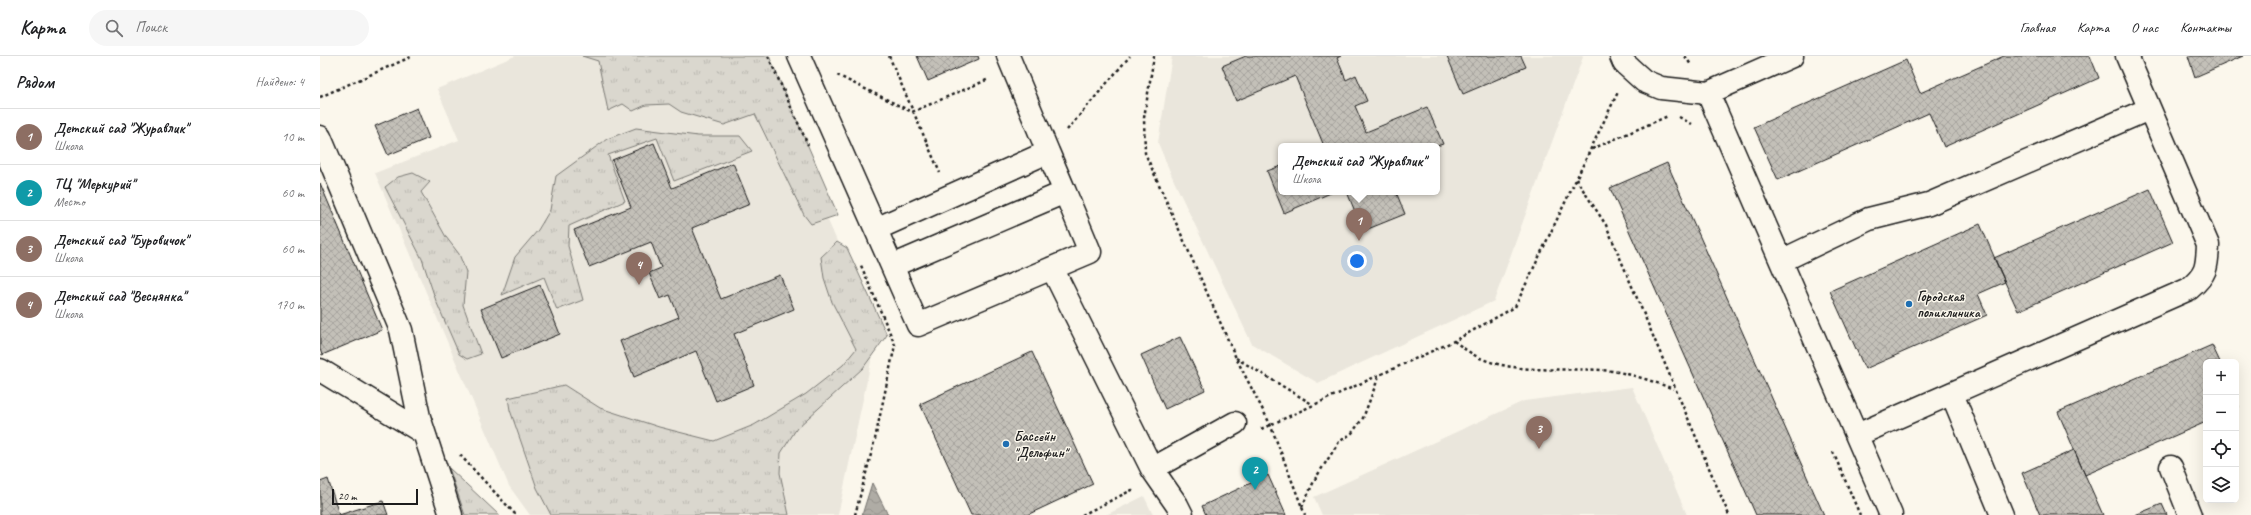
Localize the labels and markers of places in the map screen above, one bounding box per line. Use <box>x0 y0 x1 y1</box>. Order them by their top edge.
pin: 1 <box>1346 208 1372 241</box>
pin: 4 <box>626 252 652 285</box>
place label: Городская поликлиника <box>1917 288 1981 321</box>
marker: Городская поликлиника <box>1904 299 1914 309</box>
pin: 3 <box>1526 416 1552 449</box>
place label: Бассейн "Дельфин" <box>1014 428 1071 461</box>
marker: Бассейн "Дельфин" <box>1001 439 1011 449</box>
pin: 2 <box>1242 457 1268 490</box>

